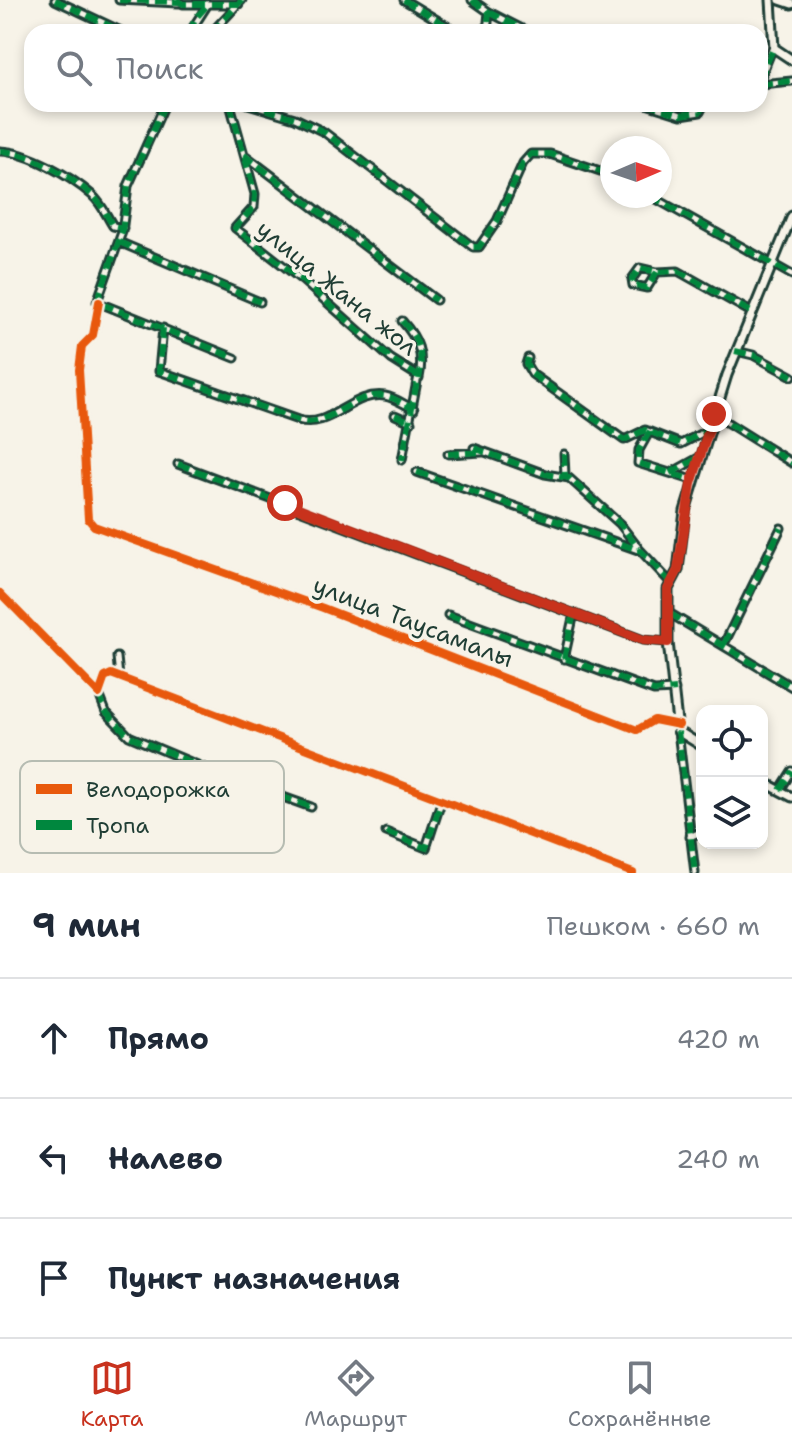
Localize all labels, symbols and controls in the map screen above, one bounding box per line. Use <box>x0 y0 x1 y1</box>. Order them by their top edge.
search box <box>24 24 768 112</box>
icon: search <box>52 46 96 90</box>
text: Поиск <box>116 48 204 89</box>
north arrow <box>600 136 672 208</box>
street label: улица Жана жол <box>250 213 424 363</box>
route end <box>696 396 732 432</box>
route start <box>267 485 303 521</box>
street label: улица Таусамалы <box>308 569 518 675</box>
map controls <box>696 705 768 849</box>
button: locate <box>696 705 768 777</box>
legend <box>20 761 284 853</box>
text: Велодорожка <box>86 775 230 804</box>
button: layers <box>696 777 768 849</box>
text: Тропа <box>86 811 150 840</box>
text: 9 мин <box>32 902 141 948</box>
text: Пешком · 660 m <box>547 908 760 943</box>
icon: ahead <box>32 1016 76 1060</box>
text: Прямо <box>108 1018 209 1059</box>
text: 420 m <box>677 1021 760 1056</box>
icon: left <box>32 1136 76 1180</box>
text: Налево <box>108 1138 223 1179</box>
text: 240 m <box>676 1141 760 1176</box>
icon: arrive <box>32 1256 76 1300</box>
text: Пункт назначения <box>108 1258 400 1299</box>
tab: Карта <box>80 1356 143 1433</box>
tab: Маршрут <box>304 1356 407 1433</box>
tab: Сохранённые <box>568 1356 712 1433</box>

